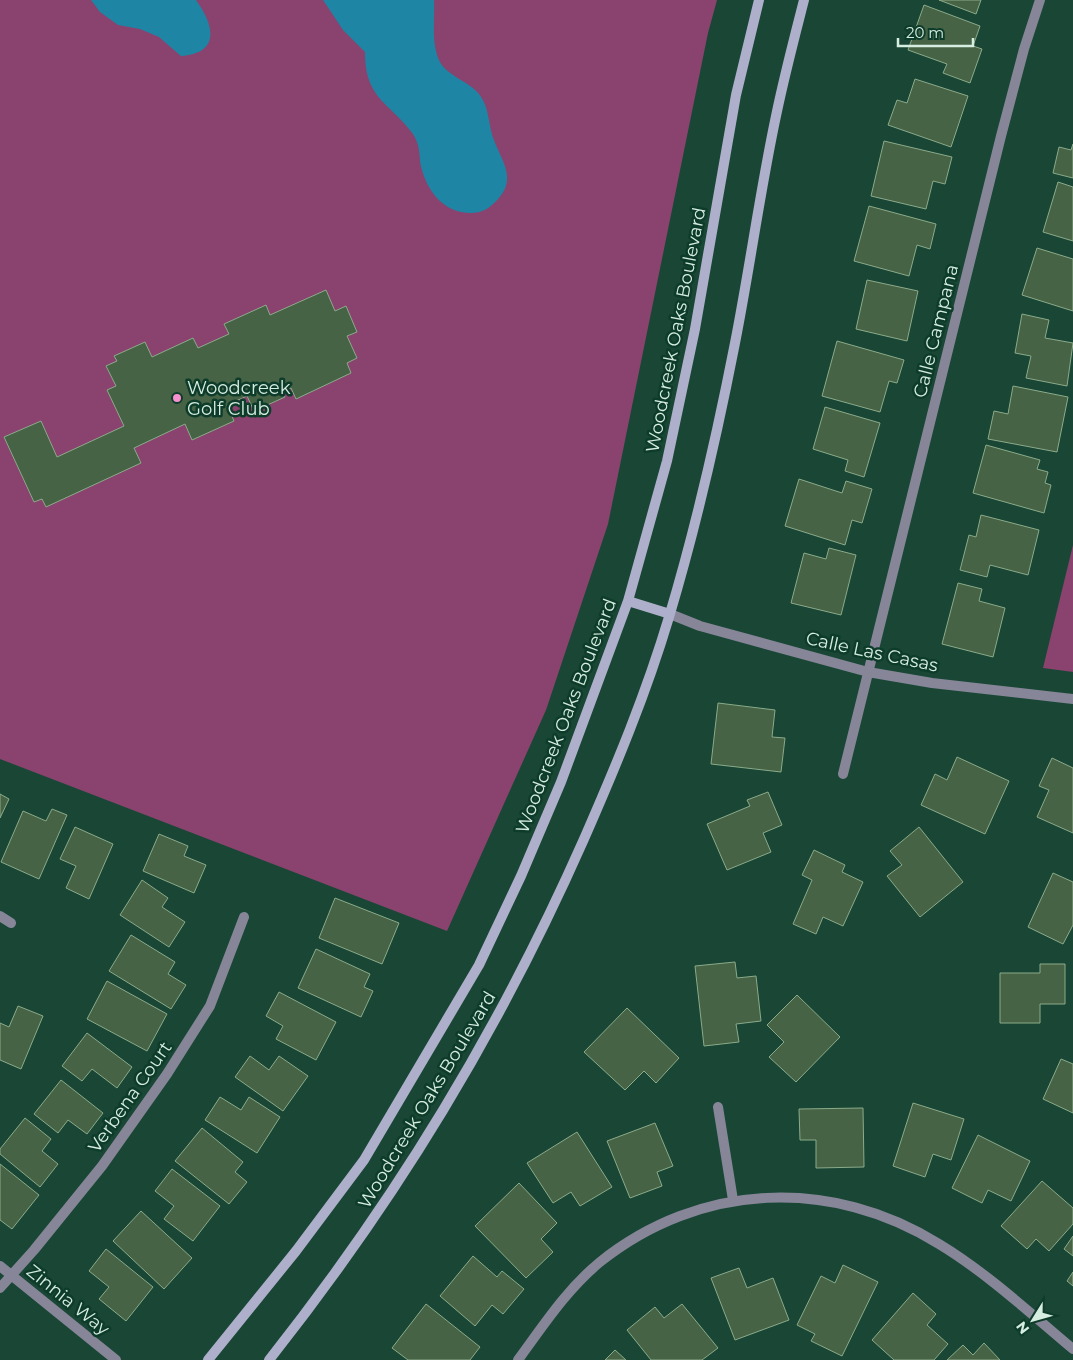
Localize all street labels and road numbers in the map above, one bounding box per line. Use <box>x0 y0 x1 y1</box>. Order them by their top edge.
street label: Woodcreek Oaks Boulevard <box>641 205 711 455</box>
street label: Calle Campana <box>909 262 963 400</box>
street label: Woodcreek Oaks Boulevard <box>511 596 621 836</box>
street label: Calle Las Casas <box>804 627 940 677</box>
street label: Woodcreek Oaks Boulevard <box>353 987 501 1213</box>
street label: Verbena Court <box>84 1037 176 1157</box>
street label: Zinnia Way <box>22 1260 114 1340</box>

